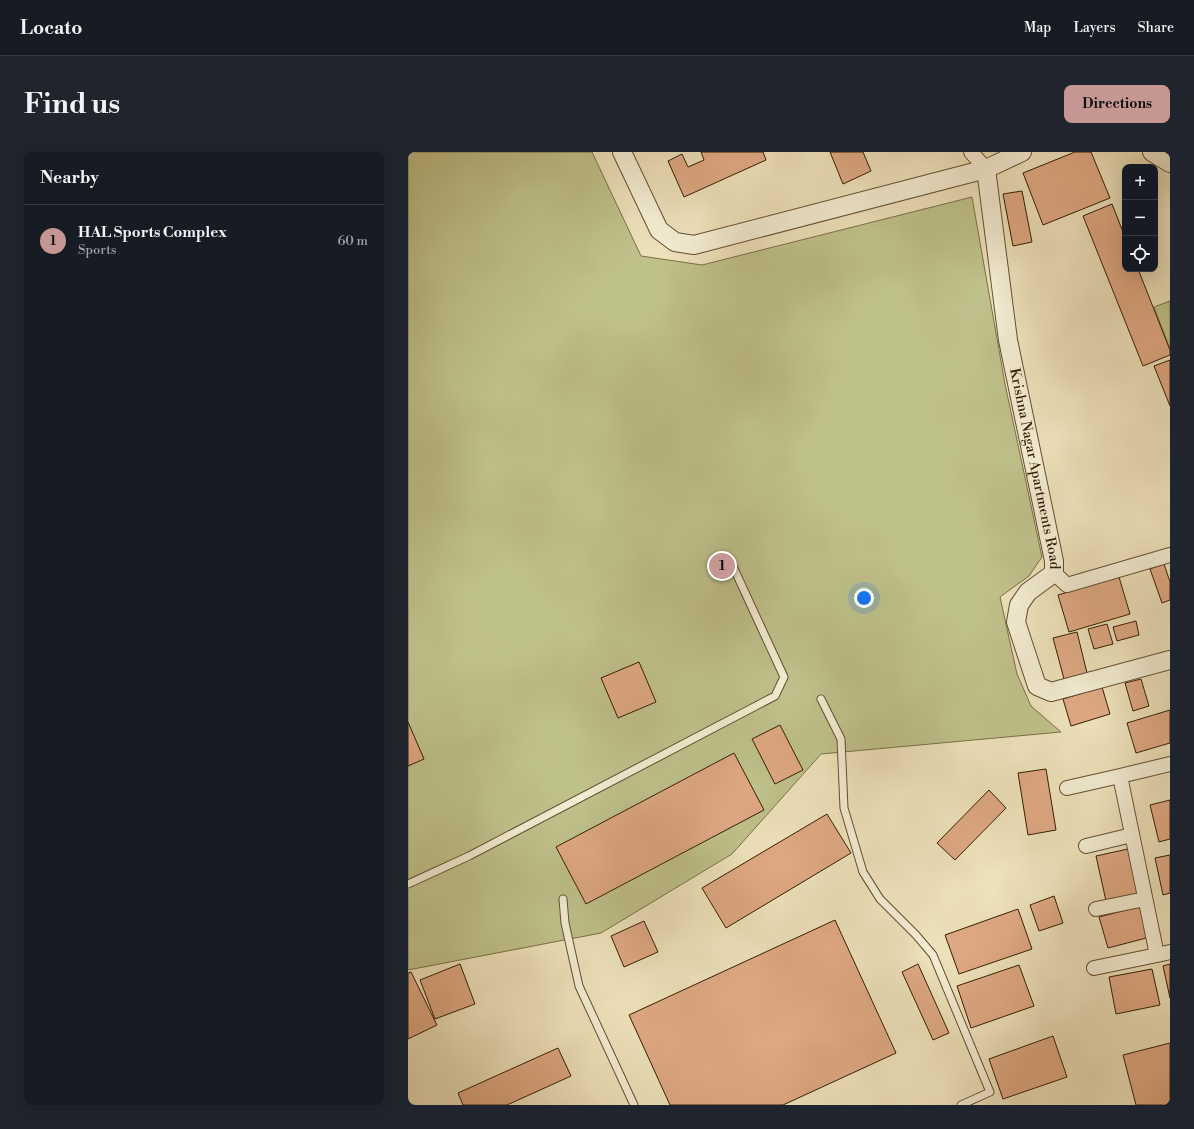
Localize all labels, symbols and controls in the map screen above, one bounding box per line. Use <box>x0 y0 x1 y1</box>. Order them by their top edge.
text: Locato <box>20 16 82 40</box>
text: Map <box>1024 19 1051 37</box>
text: Layers <box>1073 19 1116 37</box>
text: Share <box>1138 19 1174 37</box>
button: Directions <box>1064 85 1170 123</box>
text: Find us <box>24 87 120 122</box>
map controls <box>1122 164 1158 272</box>
button: + <box>1122 164 1158 200</box>
text: Nearby <box>40 167 99 189</box>
button: − <box>1122 200 1158 236</box>
text: HAL Sports Complex <box>78 223 227 242</box>
text: 1 <box>50 233 56 249</box>
text: 60 m <box>337 233 368 249</box>
button: locate <box>1122 236 1158 272</box>
text: Sports <box>78 242 117 258</box>
street label: Krishna Nagar Apartments Road <box>1005 367 1063 569</box>
pin: 1 <box>709 551 735 581</box>
your location <box>854 588 874 608</box>

